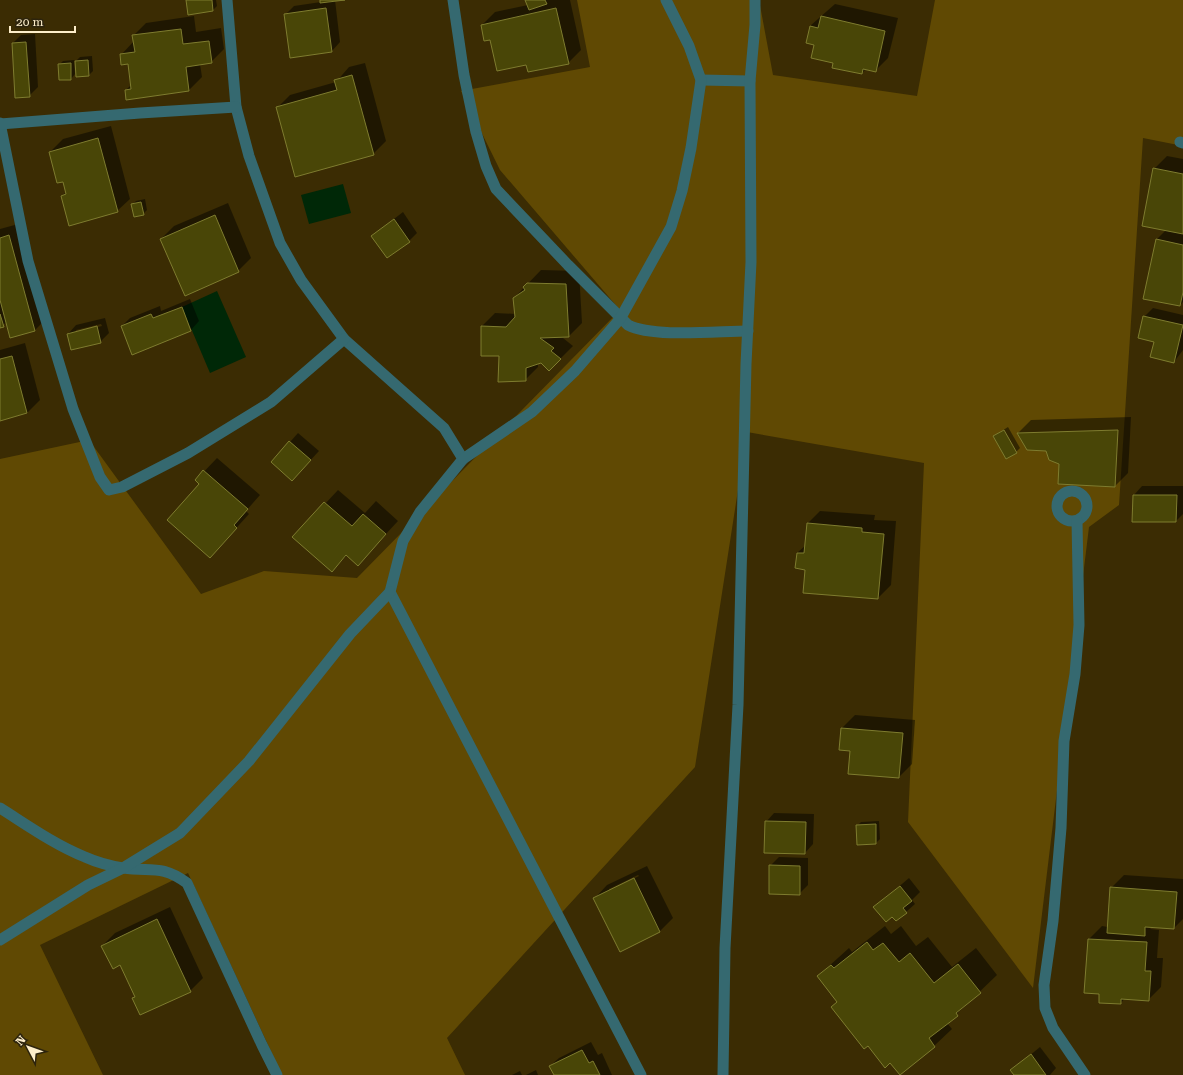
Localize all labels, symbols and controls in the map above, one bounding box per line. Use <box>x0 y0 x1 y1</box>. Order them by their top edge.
scale bar <box>10 8 75 34</box>
text: 20 m <box>16 15 43 29</box>
north arrow <box>8 1027 48 1067</box>
text: N <box>13 1033 29 1048</box>

